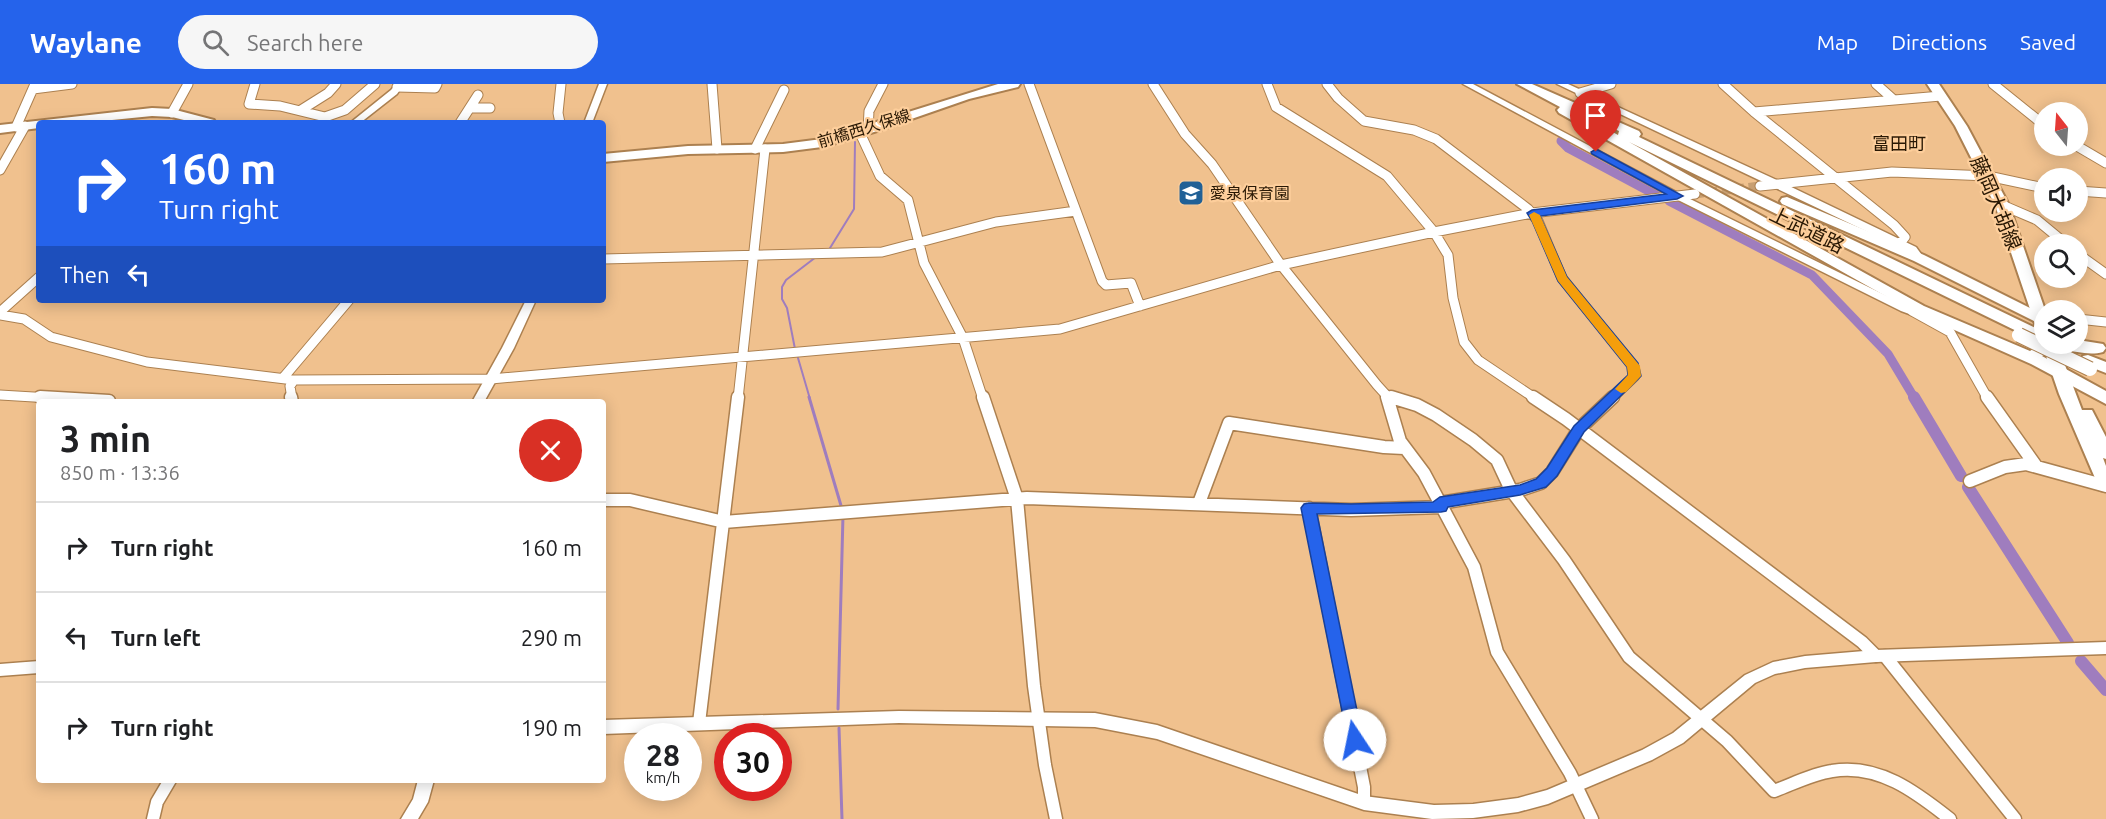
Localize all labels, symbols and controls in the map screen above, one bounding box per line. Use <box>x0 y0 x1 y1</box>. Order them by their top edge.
search box <box>178 15 598 69</box>
icon: search <box>199 26 232 59</box>
text: Waylane <box>30 27 142 58</box>
text: Search here <box>247 30 363 55</box>
text: Map <box>1817 30 1858 54</box>
text: Directions <box>1891 30 1987 54</box>
text: Saved <box>2020 30 2076 54</box>
pin <box>1570 90 1621 152</box>
icon: arrive <box>1579 99 1612 132</box>
north arrow <box>2034 102 2088 156</box>
map controls <box>2034 102 2088 354</box>
street label: 前橋西久保線 <box>815 105 913 151</box>
district label: 富田町 <box>1872 133 1926 153</box>
icon: right <box>60 144 138 222</box>
text: 160 m <box>159 145 276 192</box>
street label: 藤岡大胡線 <box>1966 152 2027 253</box>
button: sound <box>2034 168 2088 222</box>
school or university icon: 愛泉保育園 <box>1176 178 1206 208</box>
place label: 愛泉保育園 <box>1210 184 1290 202</box>
text: Turn right <box>159 194 279 224</box>
street label: 上武道路 <box>1766 202 1848 257</box>
button: search <box>2034 234 2088 288</box>
icon: left <box>122 258 155 291</box>
text: Then <box>60 262 110 287</box>
button: layers <box>2034 300 2088 354</box>
text: 3 min <box>60 418 151 459</box>
button: close <box>519 419 582 482</box>
text: 850 m · 13:36 <box>60 461 180 484</box>
icon: right <box>60 531 93 564</box>
text: Turn right <box>111 535 213 560</box>
text: 160 m <box>521 535 582 560</box>
icon: left <box>60 621 93 654</box>
text: Turn left <box>111 625 201 650</box>
text: 290 m <box>521 625 582 650</box>
position arrow <box>1323 708 1387 772</box>
icon: right <box>60 711 93 744</box>
text: Turn right <box>111 715 213 740</box>
text: 190 m <box>521 715 582 740</box>
speed limit sign: 30 <box>714 723 792 801</box>
text: 28 <box>646 738 680 772</box>
text: km/h <box>646 769 680 786</box>

